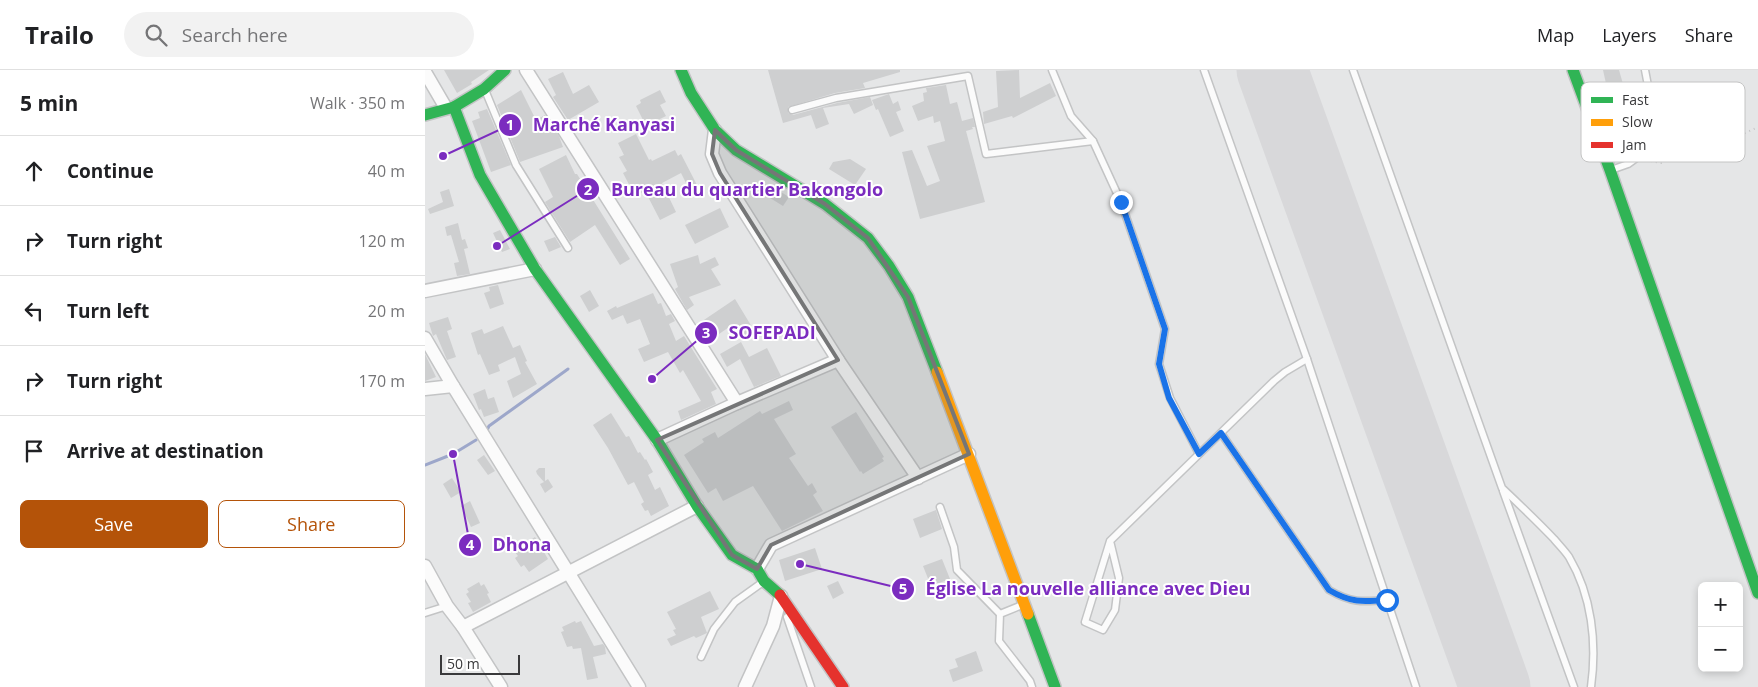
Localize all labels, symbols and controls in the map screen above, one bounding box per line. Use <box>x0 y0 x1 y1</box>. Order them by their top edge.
search box <box>124 12 474 57</box>
text: Trailo <box>25 18 94 51</box>
icon: search <box>142 21 170 49</box>
text: Search here <box>182 22 288 48</box>
text: Map <box>1537 23 1574 47</box>
text: Layers <box>1602 23 1657 47</box>
text: Share <box>1685 23 1733 47</box>
legend <box>1581 82 1745 162</box>
text: 5 min <box>20 89 78 117</box>
text: Fast <box>1622 90 1649 109</box>
text: Walk · 350 m <box>310 92 405 114</box>
callout: Marché Kanyasi <box>498 109 686 142</box>
text: Marché Kanyasi <box>533 112 675 136</box>
text: Slow <box>1622 112 1653 131</box>
text: 1 <box>506 114 514 134</box>
text: Jam <box>1620 135 1647 154</box>
icon: ahead <box>20 157 48 185</box>
text: Continue <box>67 158 154 184</box>
text: 40 m <box>368 160 405 182</box>
callout: Bureau du quartier Bakongolo <box>576 173 893 206</box>
text: Bureau du quartier Bakongolo <box>611 177 883 201</box>
text: 2 <box>584 179 593 199</box>
route end <box>1110 191 1133 214</box>
icon: right <box>20 227 48 255</box>
text: Turn right <box>67 228 162 254</box>
text: 120 m <box>359 230 405 252</box>
icon: left <box>20 297 48 325</box>
text: Turn left <box>67 298 149 324</box>
text: 20 m <box>368 300 405 322</box>
callout: SOFEPADI <box>693 316 825 349</box>
text: SOFEPADI <box>728 320 816 344</box>
text: 3 <box>702 322 710 342</box>
icon: right <box>20 367 48 395</box>
text: Turn right <box>67 368 162 394</box>
text: 170 m <box>359 370 405 392</box>
icon: arrive <box>20 437 48 465</box>
text: Arrive at destination <box>67 438 264 464</box>
button: Save <box>20 500 208 548</box>
button: Share <box>218 500 405 548</box>
callout: Dhona <box>457 529 561 562</box>
text: Dhona <box>492 532 552 556</box>
text: 4 <box>466 534 475 554</box>
callout: Église La nouvelle alliance avec Dieu <box>891 573 1261 606</box>
text: Église La nouvelle alliance avec Dieu <box>926 576 1250 600</box>
text: 5 <box>899 578 907 598</box>
map controls <box>1698 582 1743 672</box>
button: + <box>1698 582 1743 627</box>
route start <box>1376 589 1399 612</box>
button: − <box>1698 627 1743 672</box>
scale bar <box>440 652 520 675</box>
text: 50 m <box>447 654 480 673</box>

